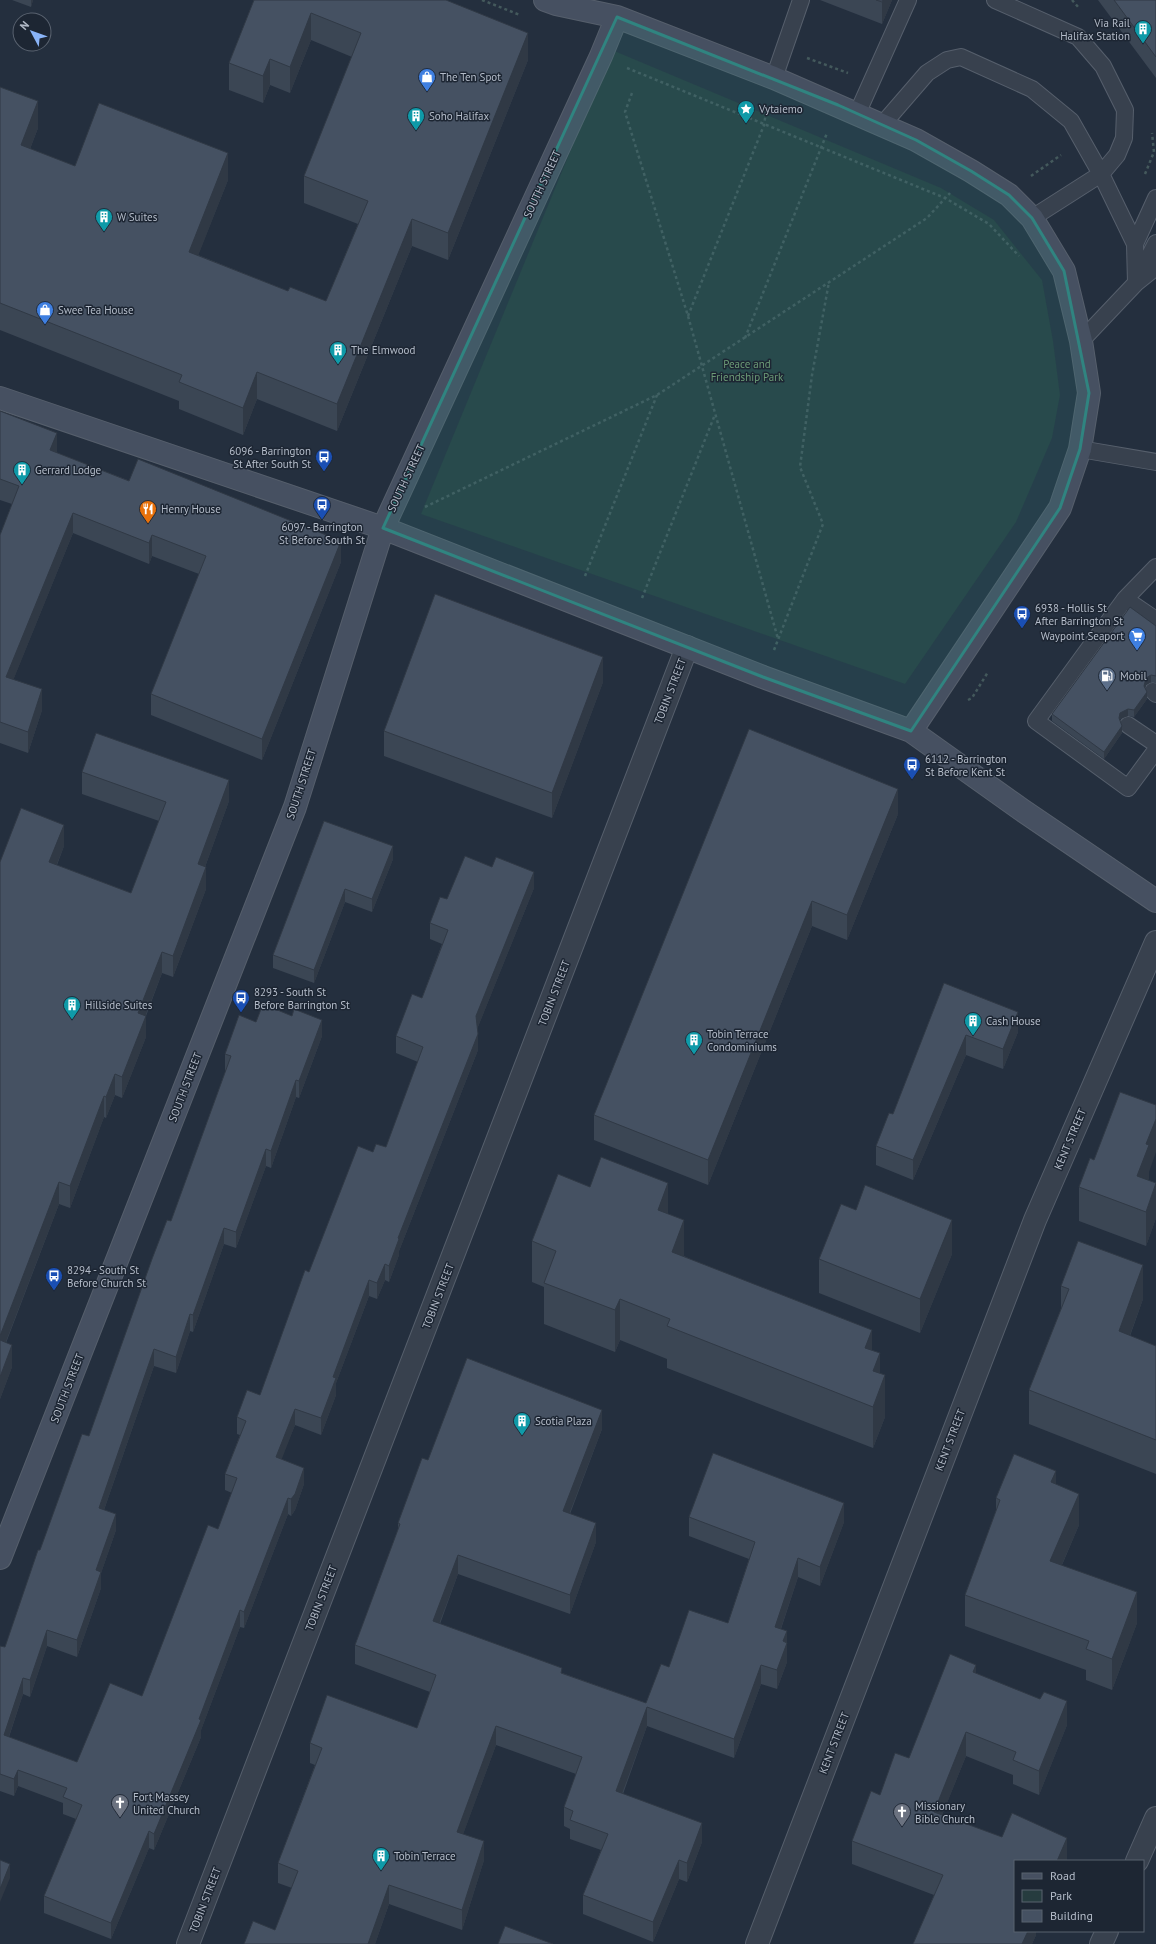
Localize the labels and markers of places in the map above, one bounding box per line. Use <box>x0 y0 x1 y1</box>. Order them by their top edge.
place label: Via Rail Halifax Station <box>1060 16 1131 43</box>
building icon: Via Rail Halifax Station <box>1133 19 1153 44</box>
shop icon: The Ten Spot <box>417 67 437 92</box>
place label: The Ten Spot <box>440 70 501 84</box>
place icon: Vytaiemo <box>736 99 756 124</box>
place label: Vytaiemo <box>758 102 803 116</box>
building icon: Soho Halifax <box>406 106 426 131</box>
place label: Soho Halifax <box>429 109 490 123</box>
building icon: W Suites <box>94 207 114 232</box>
place label: W Suites <box>117 210 158 224</box>
shop icon: Swee Tea House <box>35 300 55 325</box>
place label: Swee Tea House <box>58 303 134 317</box>
building icon: The Elmwood <box>328 340 348 365</box>
place label: The Elmwood <box>351 343 415 357</box>
place label: 6096 - Barrington St After South St <box>229 444 311 471</box>
bus stop icon: 6096 - Barrington St After South St <box>314 447 334 472</box>
building icon: Gerrard Lodge <box>12 460 32 485</box>
place label: Gerrard Lodge <box>35 463 102 477</box>
bus stop icon: 6097 - Barrington St Before South St <box>312 495 332 520</box>
restaurant icon: Henry House <box>138 499 158 524</box>
place label: Henry House <box>161 502 221 516</box>
place label: 6097 - Barrington St Before South St <box>279 520 365 547</box>
place label: 6938 - Hollis St After Barrington St <box>1035 601 1123 628</box>
bus stop icon: 6938 - Hollis St After Barrington St <box>1012 604 1032 629</box>
supermarket icon: Waypoint Seaport <box>1127 626 1147 651</box>
place label: Waypoint Seaport <box>1041 629 1124 643</box>
fuel station icon: Mobil <box>1097 666 1117 691</box>
place label: Mobil <box>1120 669 1147 683</box>
place label: 6112 - Barrington St Before Kent St <box>925 752 1007 779</box>
bus stop icon: 6112 - Barrington St Before Kent St <box>902 755 922 780</box>
place label: 8293 - South St Before Barrington St <box>254 985 350 1012</box>
bus stop icon: 8293 - South St Before Barrington St <box>231 988 251 1013</box>
building icon: Hillside Suites <box>62 995 82 1020</box>
place label: Hillside Suites <box>85 998 153 1012</box>
building icon: Cash House <box>963 1011 983 1036</box>
place label: Cash House <box>986 1014 1041 1028</box>
place label: Tobin Terrace Condominiums <box>707 1027 777 1054</box>
building icon: Tobin Terrace Condominiums <box>684 1030 704 1055</box>
place label: 8294 - South St Before Church St <box>67 1263 146 1290</box>
bus stop icon: 8294 - South St Before Church St <box>44 1266 64 1291</box>
building icon: Scotia Plaza <box>512 1411 532 1436</box>
place label: Scotia Plaza <box>535 1414 592 1428</box>
place label: Fort Massey United Church <box>133 1790 200 1817</box>
church icon: Fort Massey United Church <box>110 1793 130 1818</box>
place label: Missionary Bible Church <box>915 1799 975 1826</box>
church icon: Missionary Bible Church <box>892 1802 912 1827</box>
building icon: Tobin Terrace <box>371 1846 391 1871</box>
place label: Tobin Terrace <box>394 1849 456 1863</box>

